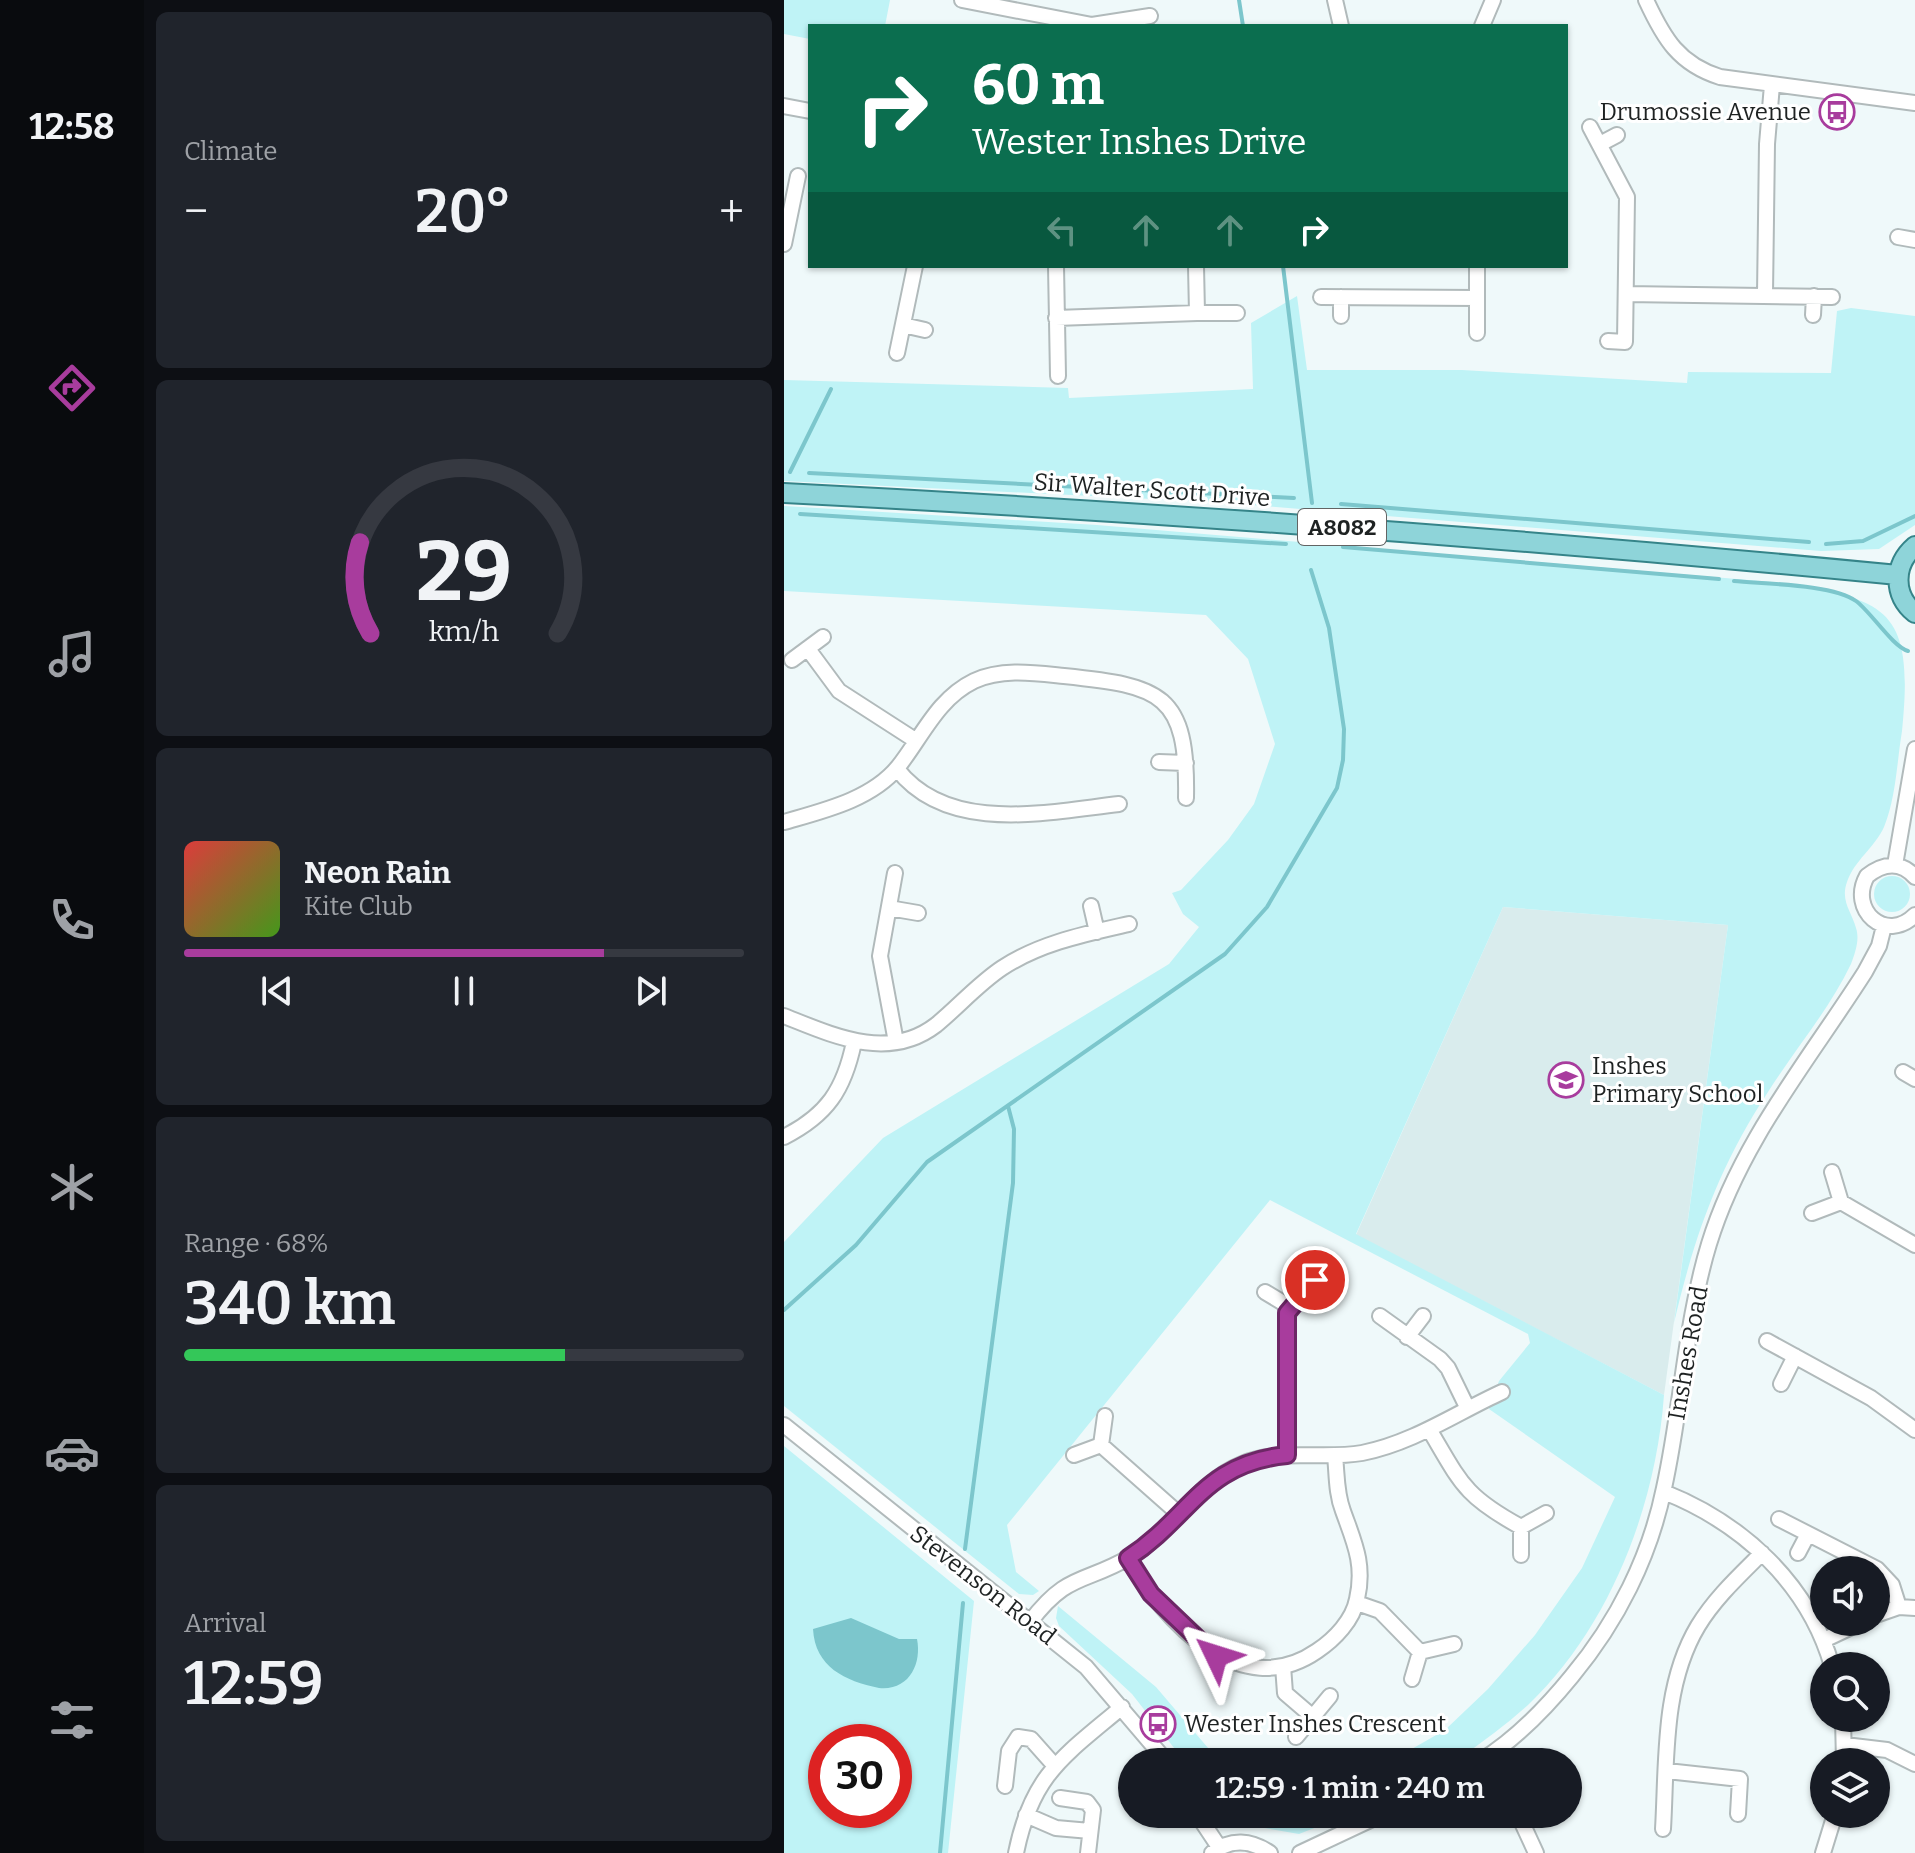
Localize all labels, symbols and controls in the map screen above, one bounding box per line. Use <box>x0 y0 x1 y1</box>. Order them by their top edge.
text: 60 m <box>972 52 1104 119</box>
icon: right <box>840 56 944 160</box>
bus stop icon: Drumossie Avenue <box>1818 93 1856 131</box>
place label: Drumossie Avenue <box>1600 98 1811 126</box>
text: 12:58 <box>29 105 115 149</box>
text: Wester Inshes Drive <box>972 120 1306 164</box>
text: Climate <box>184 136 278 167</box>
text: 20° <box>415 176 512 248</box>
text: − <box>184 185 208 238</box>
text: + <box>719 185 744 238</box>
icon: left <box>1040 208 1084 252</box>
icon: ahead <box>1124 208 1168 252</box>
icon: ahead <box>1208 208 1252 252</box>
icon: right <box>1292 208 1336 252</box>
icon: directions <box>44 360 100 416</box>
street label: Sir Walter Scott Drive <box>1033 468 1271 512</box>
road number: A8082 <box>1298 509 1386 545</box>
text: 29 <box>416 522 512 622</box>
text: km/h <box>429 614 500 649</box>
icon: music <box>44 626 100 682</box>
text: Neon Rain <box>304 855 451 891</box>
text: Kite Club <box>304 891 413 922</box>
icon: phone <box>44 892 100 948</box>
icon: previous <box>255 969 299 1013</box>
icon: pause <box>442 969 486 1013</box>
icon: next <box>629 969 673 1013</box>
place label: Inshes Primary School <box>1592 1052 1763 1108</box>
school or university icon: Inshes Primary School <box>1547 1061 1585 1099</box>
icon: climate <box>44 1159 100 1215</box>
text: Range · 68% <box>184 1228 329 1259</box>
pin <box>1281 1246 1349 1314</box>
icon: arrive <box>1293 1258 1337 1302</box>
text: 340 km <box>184 1268 395 1340</box>
street label: Inshes Road <box>1662 1284 1714 1422</box>
icon: car <box>44 1425 100 1481</box>
street label: Stevenson Road <box>905 1519 1061 1651</box>
map controls <box>1810 1556 1890 1828</box>
button: sound <box>1810 1556 1890 1636</box>
text: Arrival <box>184 1608 266 1639</box>
position arrow <box>1174 1614 1258 1698</box>
text: 12:59 <box>184 1648 324 1720</box>
button: search <box>1810 1652 1890 1732</box>
icon: filters <box>44 1692 100 1748</box>
bus stop icon: Wester Inshes Crescent <box>1139 1705 1177 1743</box>
place label: Wester Inshes Crescent <box>1184 1710 1446 1738</box>
speed limit sign: 30 <box>808 1724 912 1828</box>
button: layers <box>1810 1748 1890 1828</box>
text: 12:59 · 1 min · 240 m <box>1215 1770 1485 1806</box>

